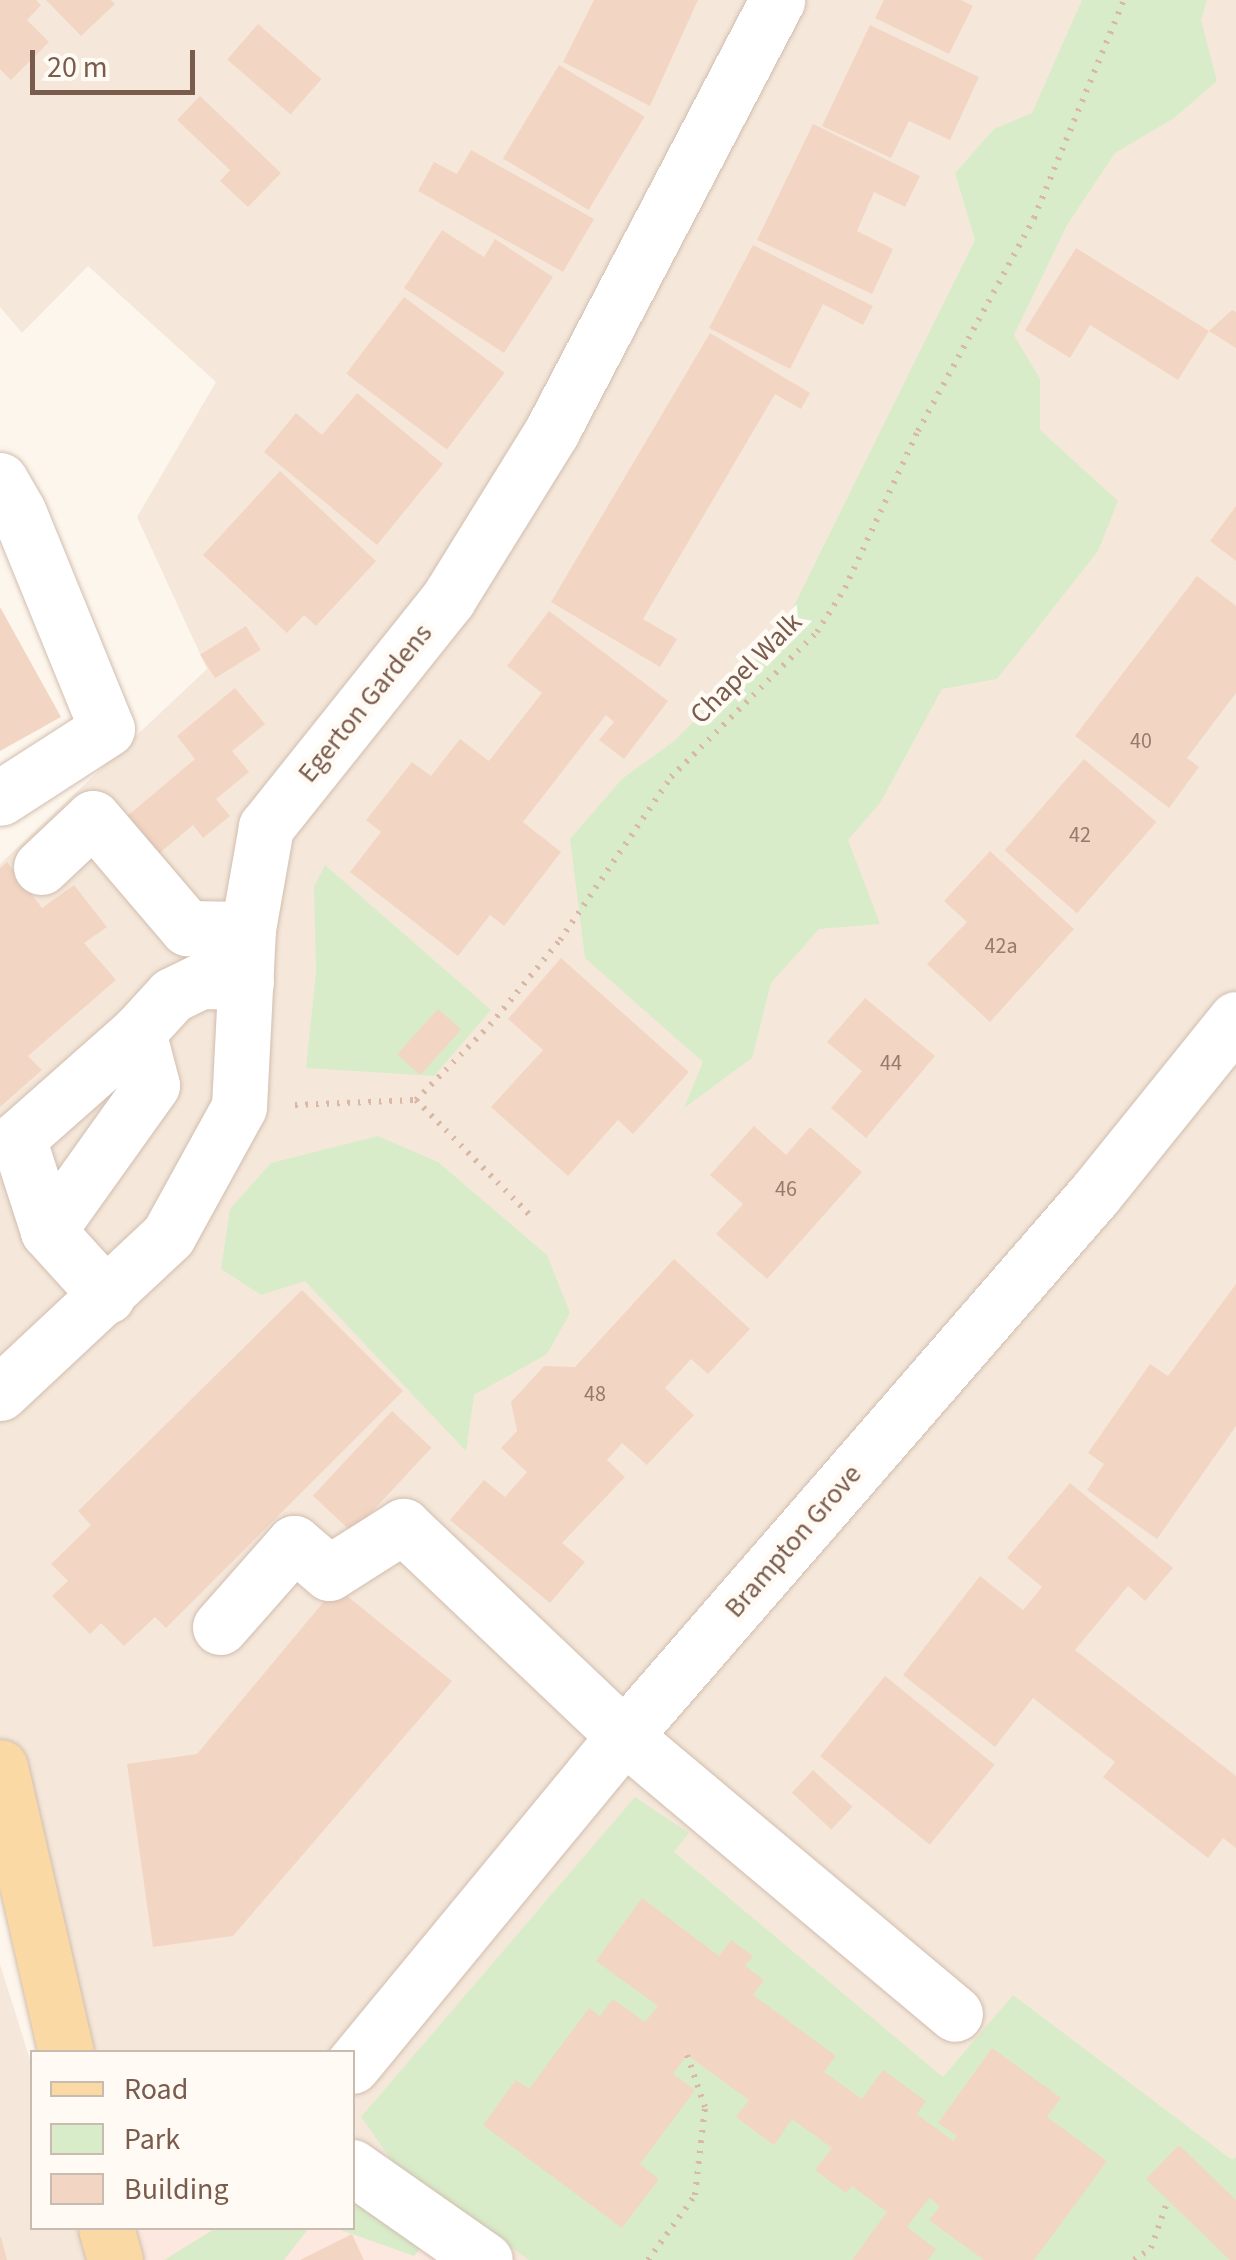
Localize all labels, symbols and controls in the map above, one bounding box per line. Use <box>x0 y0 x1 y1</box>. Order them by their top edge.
scale bar <box>35 30 200 92</box>
text: 20 m <box>47 46 108 89</box>
street label: Chapel Walk <box>683 605 809 731</box>
street label: Egerton Gardens <box>291 617 439 789</box>
house number: 40 <box>1130 729 1152 755</box>
house number: 42 <box>1069 823 1091 849</box>
house number: 42a <box>985 934 1017 960</box>
house number: 44 <box>880 1051 902 1077</box>
house number: 46 <box>775 1177 797 1203</box>
house number: 48 <box>584 1382 606 1408</box>
street label: Brampton Grove <box>717 1458 869 1624</box>
legend <box>30 2050 355 2230</box>
text: Road <box>124 2068 188 2111</box>
text: Park <box>124 2118 180 2161</box>
text: Building <box>124 2168 229 2211</box>

